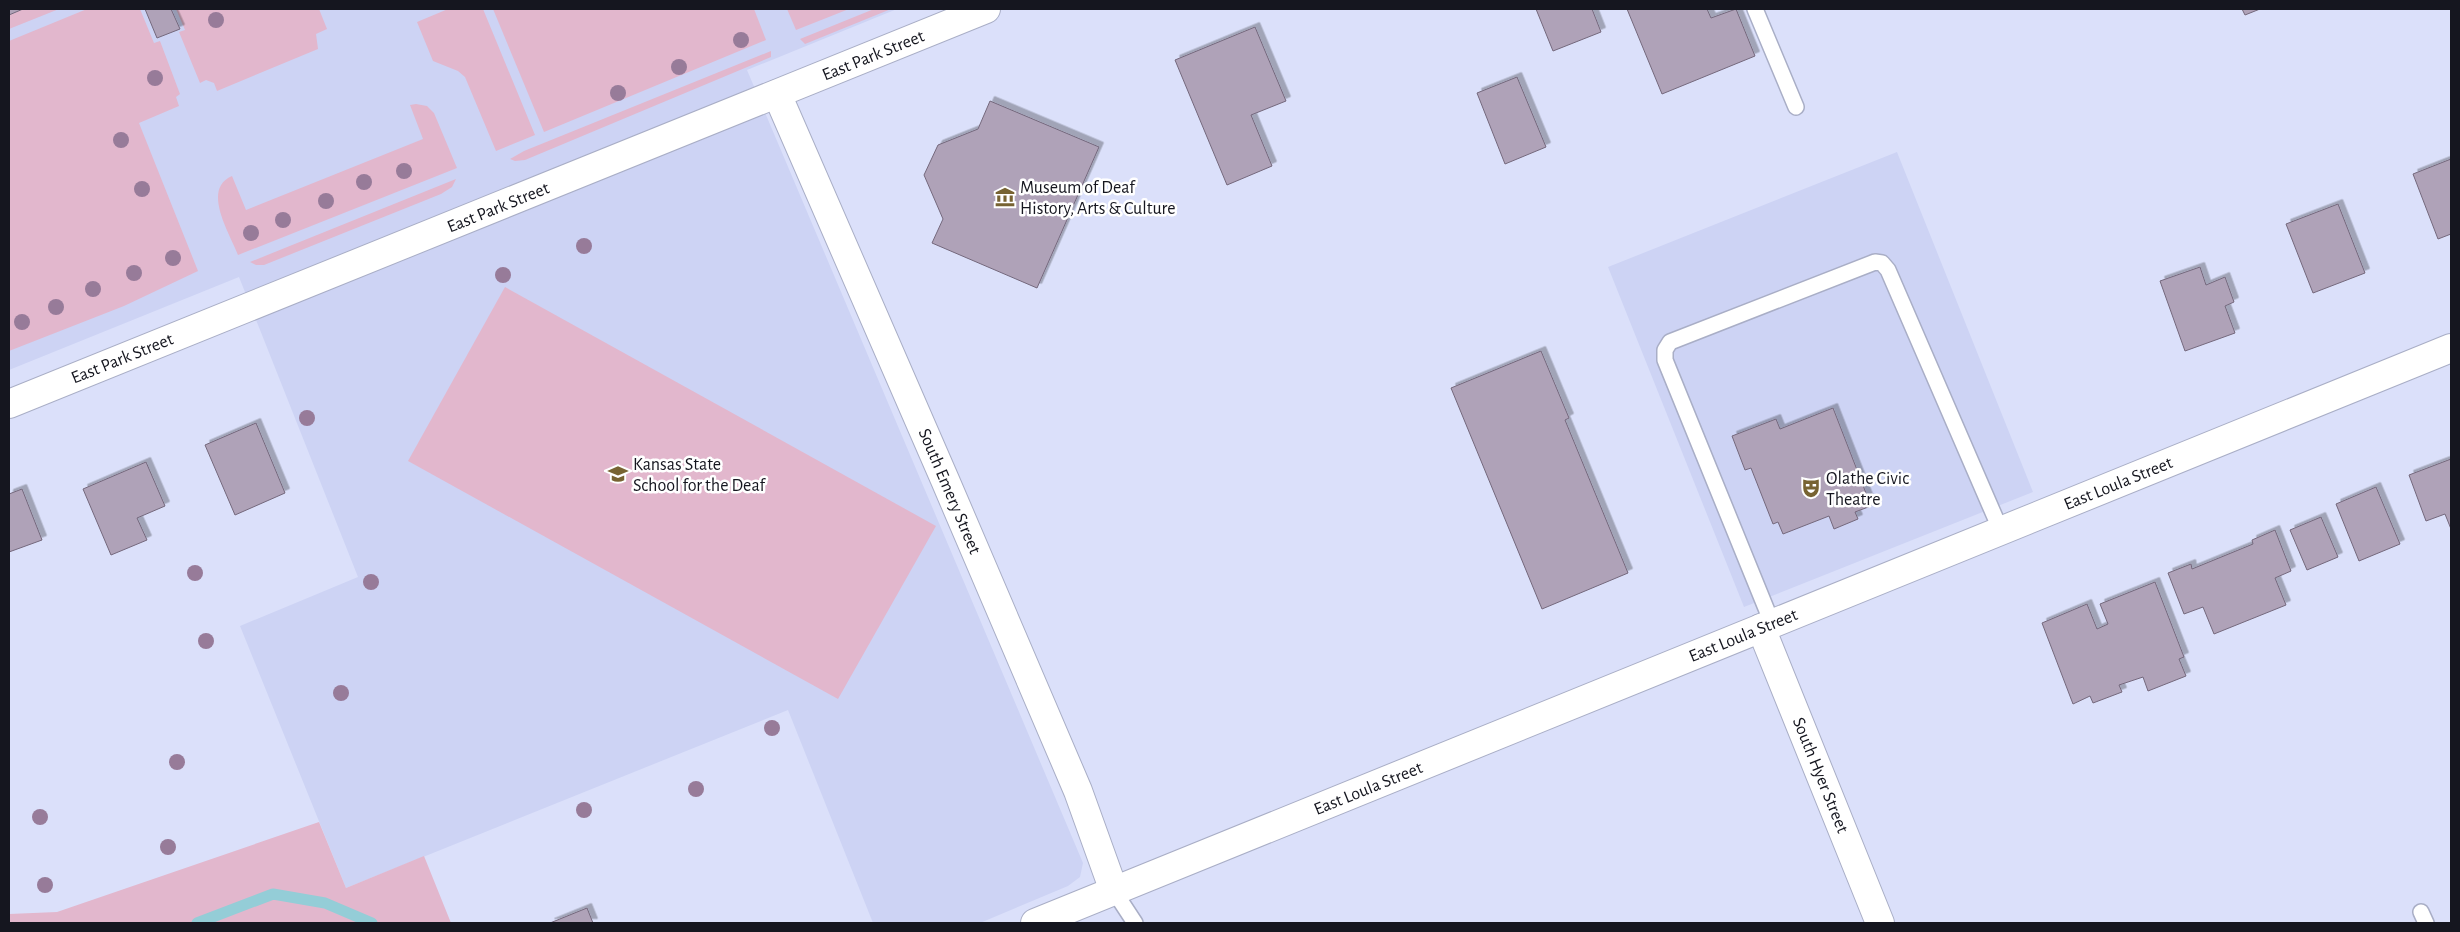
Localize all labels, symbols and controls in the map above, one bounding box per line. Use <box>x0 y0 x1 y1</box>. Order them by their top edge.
street label: East Park Street <box>820 27 927 85</box>
street label: East Park Street <box>445 179 552 237</box>
place label: Museum of Deaf History, Arts & Culture <box>1020 179 1175 218</box>
museum icon: Museum of Deaf History, Arts & Culture <box>994 186 1016 208</box>
street label: East Park Street <box>69 330 176 388</box>
street label: South Emery Street <box>915 426 984 557</box>
street label: East Loula Street <box>2062 454 2175 514</box>
place label: Kansas State School for the Deaf <box>633 456 767 495</box>
school or university icon: Kansas State School for the Deaf <box>607 463 629 485</box>
place label: Olathe Civic Theatre <box>1826 470 1909 509</box>
theatre icon: Olathe Civic Theatre <box>1800 477 1822 499</box>
street label: East Loula Street <box>1687 606 1800 666</box>
street label: South Hyer Street <box>1789 715 1852 836</box>
street label: East Loula Street <box>1312 759 1425 819</box>

